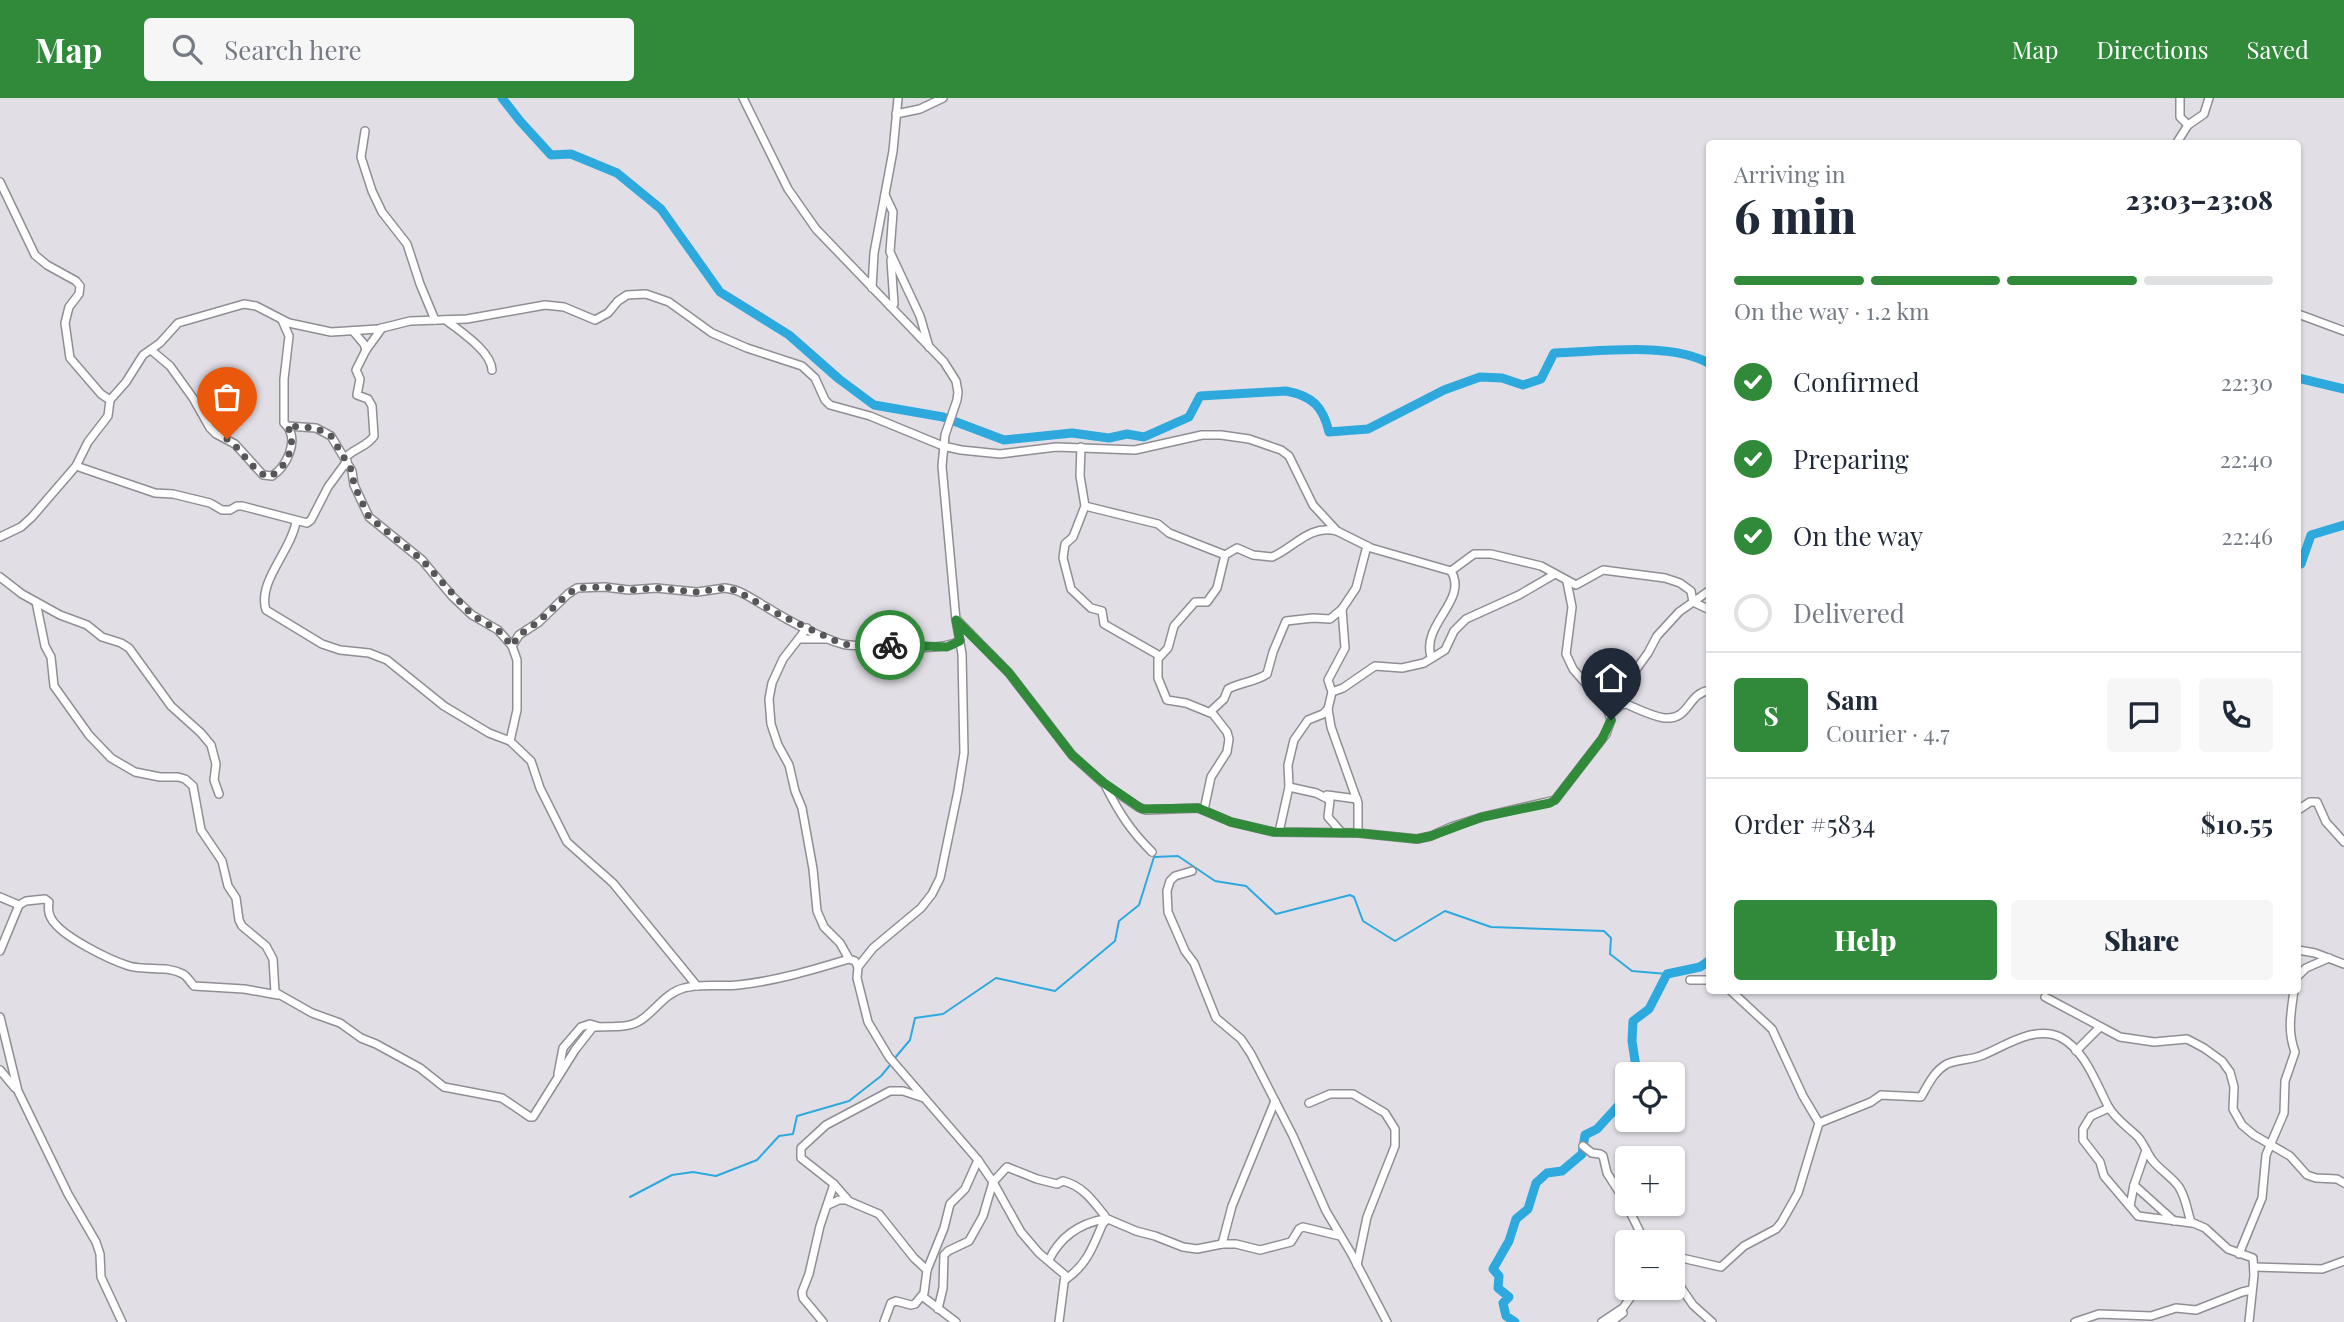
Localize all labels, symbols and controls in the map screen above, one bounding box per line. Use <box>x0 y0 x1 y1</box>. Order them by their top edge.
search box <box>144 18 634 81</box>
text: Map <box>35 27 102 71</box>
icon: search <box>168 30 206 68</box>
text: Search here <box>224 32 362 67</box>
text: Map <box>2012 33 2058 65</box>
text: Directions <box>2096 33 2209 65</box>
text: Saved <box>2247 33 2309 65</box>
text: Arriving in <box>1734 158 1846 189</box>
text: 23:03–23:08 <box>2126 182 2273 217</box>
text: 6 min <box>1734 184 1856 246</box>
text: On the way · 1.2 km <box>1734 295 1929 326</box>
icon: check <box>1734 363 1772 401</box>
text: Confirmed <box>1793 364 1920 399</box>
text: 22:30 <box>2221 366 2273 397</box>
pin <box>197 367 257 439</box>
icon: bag <box>208 378 246 416</box>
icon: check <box>1734 440 1772 478</box>
text: Preparing <box>1793 441 1909 476</box>
text: 22:40 <box>2220 443 2273 474</box>
icon: check <box>1734 517 1772 555</box>
text: On the way <box>1793 518 1923 553</box>
text: 22:46 <box>2222 520 2273 551</box>
text: Delivered <box>1793 595 1905 630</box>
courier <box>855 610 925 680</box>
icon: bike <box>871 626 909 664</box>
pin <box>1581 648 1641 720</box>
icon: home <box>1592 659 1630 697</box>
button: chat <box>2107 678 2181 752</box>
button: phone <box>2199 678 2273 752</box>
text: Sam <box>1826 682 1878 717</box>
text: S <box>1763 698 1779 733</box>
text: Courier · 4.7 <box>1826 717 1950 748</box>
text: Order #5834 <box>1734 806 1875 841</box>
text: $10.55 <box>2201 806 2273 841</box>
button: Help <box>1734 900 1997 980</box>
button: Share <box>2011 900 2273 980</box>
map controls <box>1615 1062 1685 1300</box>
button: locate <box>1615 1062 1685 1132</box>
button: + <box>1615 1146 1685 1216</box>
button: − <box>1615 1230 1685 1300</box>

